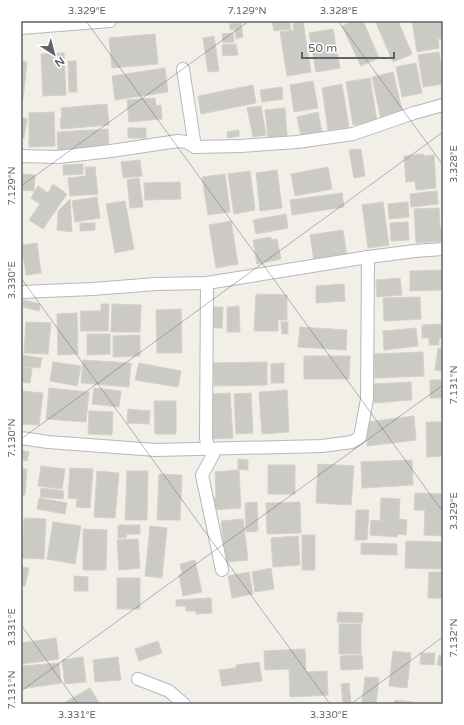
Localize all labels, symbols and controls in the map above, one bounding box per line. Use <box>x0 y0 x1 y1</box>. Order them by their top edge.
text: 3.329°E <box>68 5 106 17</box>
text: 7.129°N <box>227 5 267 17</box>
text: 3.328°E <box>320 5 358 17</box>
north arrow <box>34 34 74 74</box>
scale bar <box>302 34 394 60</box>
text: 50 m <box>308 41 337 55</box>
text: N <box>52 54 67 70</box>
text: 3.328°E <box>448 145 460 183</box>
text: 7.129°N <box>6 166 18 206</box>
text: 3.330°E <box>6 261 18 299</box>
text: 7.131°N <box>448 365 460 405</box>
text: 7.130°N <box>6 418 18 458</box>
text: 3.329°E <box>448 492 460 530</box>
text: 3.331°E <box>6 608 18 646</box>
text: 7.132°N <box>448 618 460 658</box>
text: 7.131°N <box>6 670 18 710</box>
text: 3.331°E <box>58 709 96 721</box>
text: 3.330°E <box>310 709 348 721</box>

